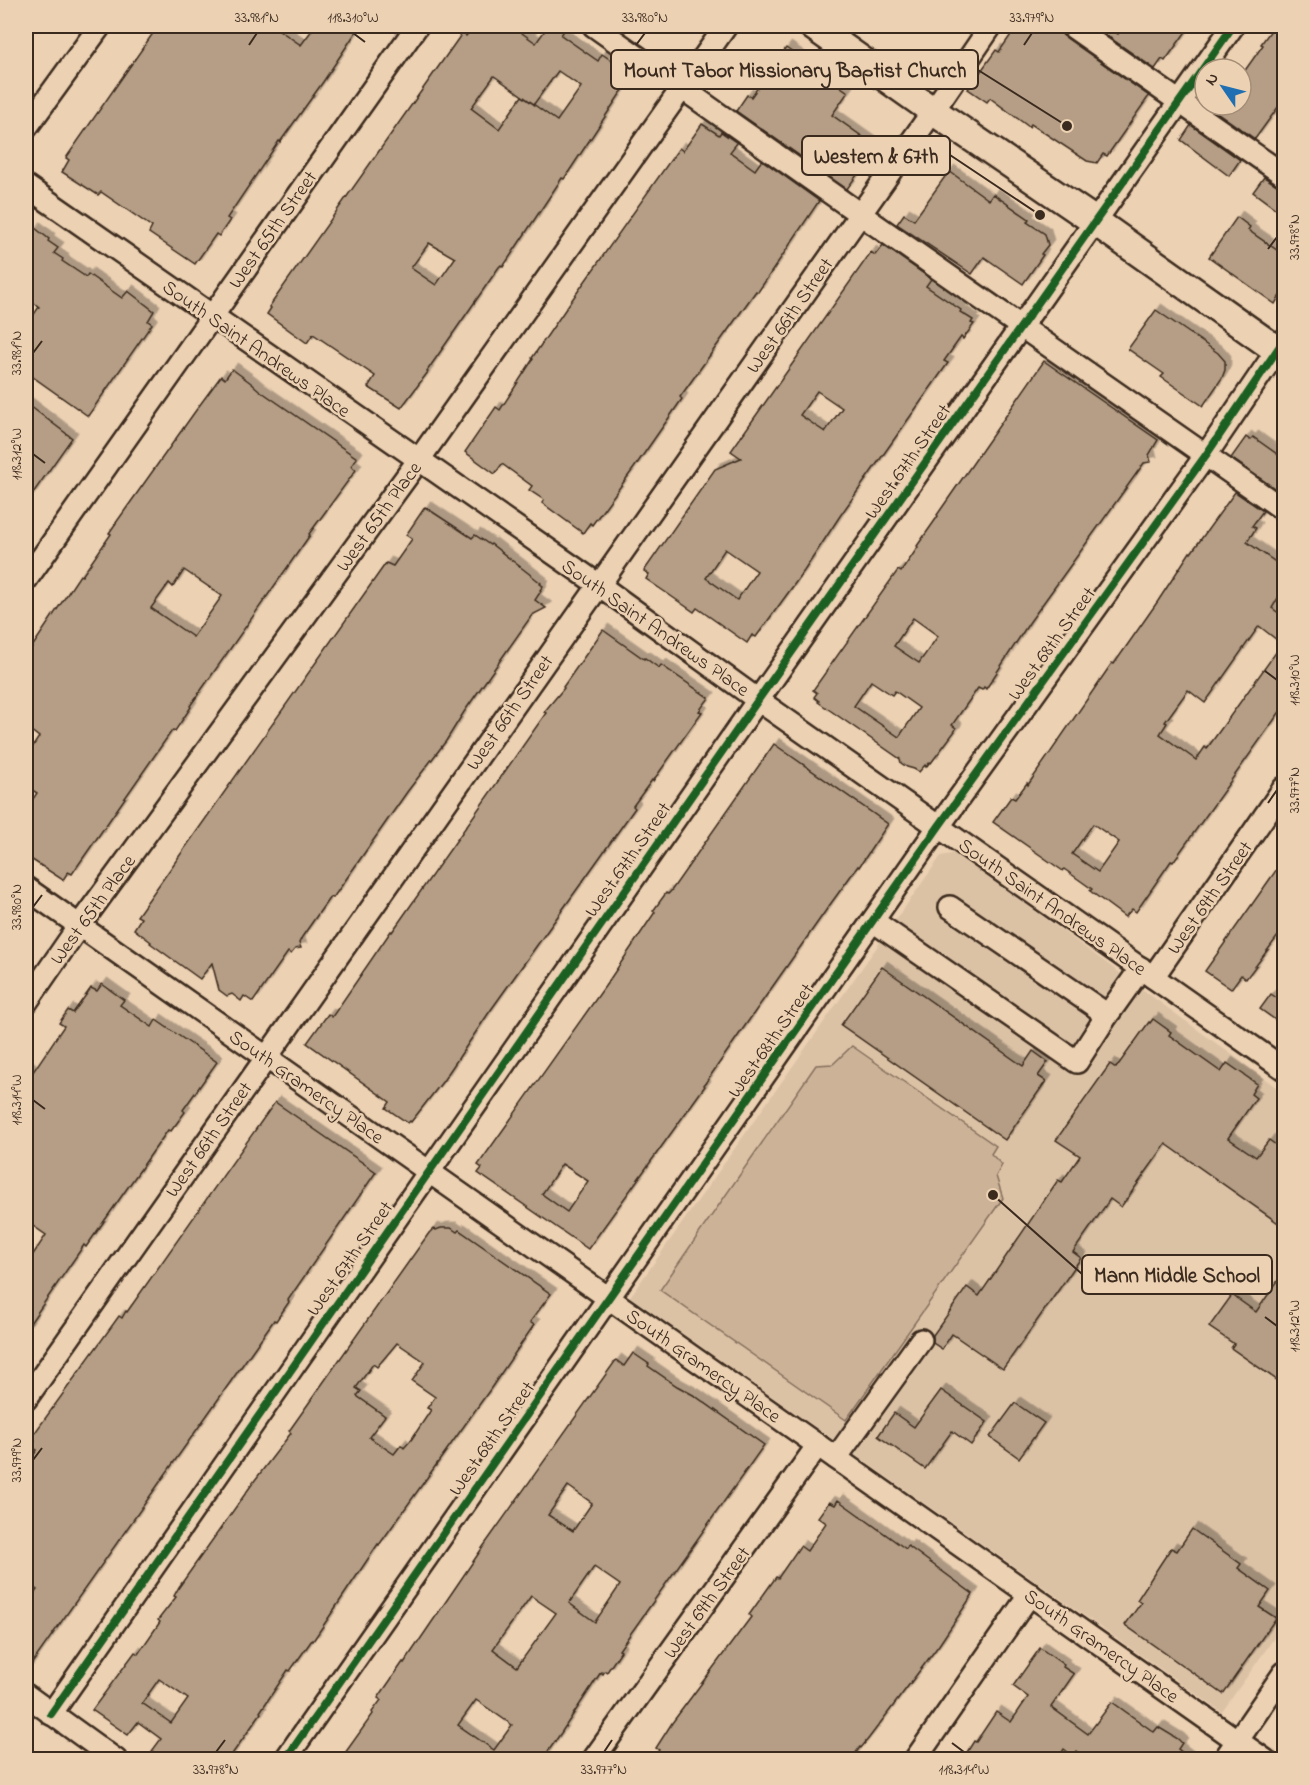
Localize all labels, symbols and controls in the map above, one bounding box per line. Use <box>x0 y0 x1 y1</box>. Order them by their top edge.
text: 33.981°N <box>235 7 279 29</box>
text: 118.310°W <box>327 7 379 29</box>
text: 33.980°N <box>622 7 668 29</box>
text: 33.979°N <box>1010 7 1054 29</box>
callout: Mount Tabor Missionary Baptist Church <box>611 50 978 89</box>
text: Mount Tabor Missionary Baptist Church <box>623 57 967 89</box>
north arrow <box>1193 57 1253 117</box>
text: N <box>1199 68 1225 91</box>
callout: Western & 67th <box>802 136 950 175</box>
text: Western & 67th <box>814 143 938 173</box>
street label: West 65th Street <box>223 165 326 295</box>
text: 33.978°N <box>1284 214 1306 260</box>
street label: West 66th Street <box>740 252 842 380</box>
street label: South Saint Andrews Place <box>156 274 356 426</box>
text: 33.981°N <box>6 331 28 375</box>
street label: West 67th Street <box>858 399 960 526</box>
text: 118.312°W <box>6 428 28 480</box>
street label: West 65th Place <box>330 456 430 579</box>
street label: South Saint Andrews Place <box>555 553 755 705</box>
street label: West 68th Street <box>1002 581 1104 707</box>
street label: West 66th Street <box>460 649 562 777</box>
text: 118.310°W <box>1284 654 1306 706</box>
text: 33.977°N <box>1284 767 1306 813</box>
street label: West 67th Street <box>578 797 680 924</box>
street label: South Saint Andrews Place <box>952 832 1152 984</box>
street label: West 69th Street <box>1161 836 1261 961</box>
street label: West 65th Place <box>44 849 144 972</box>
text: 33.980°N <box>6 884 28 930</box>
street label: West 68th Street <box>722 978 823 1105</box>
street label: South Gramercy Place <box>222 1024 389 1153</box>
text: 118.314°W <box>6 1074 28 1126</box>
street label: West 66th Street <box>159 1076 261 1204</box>
street label: West 67th Street <box>300 1196 402 1323</box>
callout: Mann Middle School <box>1082 1255 1272 1294</box>
text: Mann Middle School <box>1094 1262 1260 1292</box>
text: 118.312°W <box>1284 1300 1306 1352</box>
street label: South Gramercy Place <box>619 1303 786 1432</box>
street label: West 68th Street <box>443 1376 544 1503</box>
text: 33.979°N <box>6 1438 28 1482</box>
street label: West 69th Street <box>657 1541 759 1666</box>
street label: South Gramercy Place <box>1017 1583 1184 1712</box>
text: 33.978°N <box>193 1759 239 1781</box>
text: 33.977°N <box>581 1759 627 1781</box>
text: 118.314°W <box>938 1759 990 1781</box>

